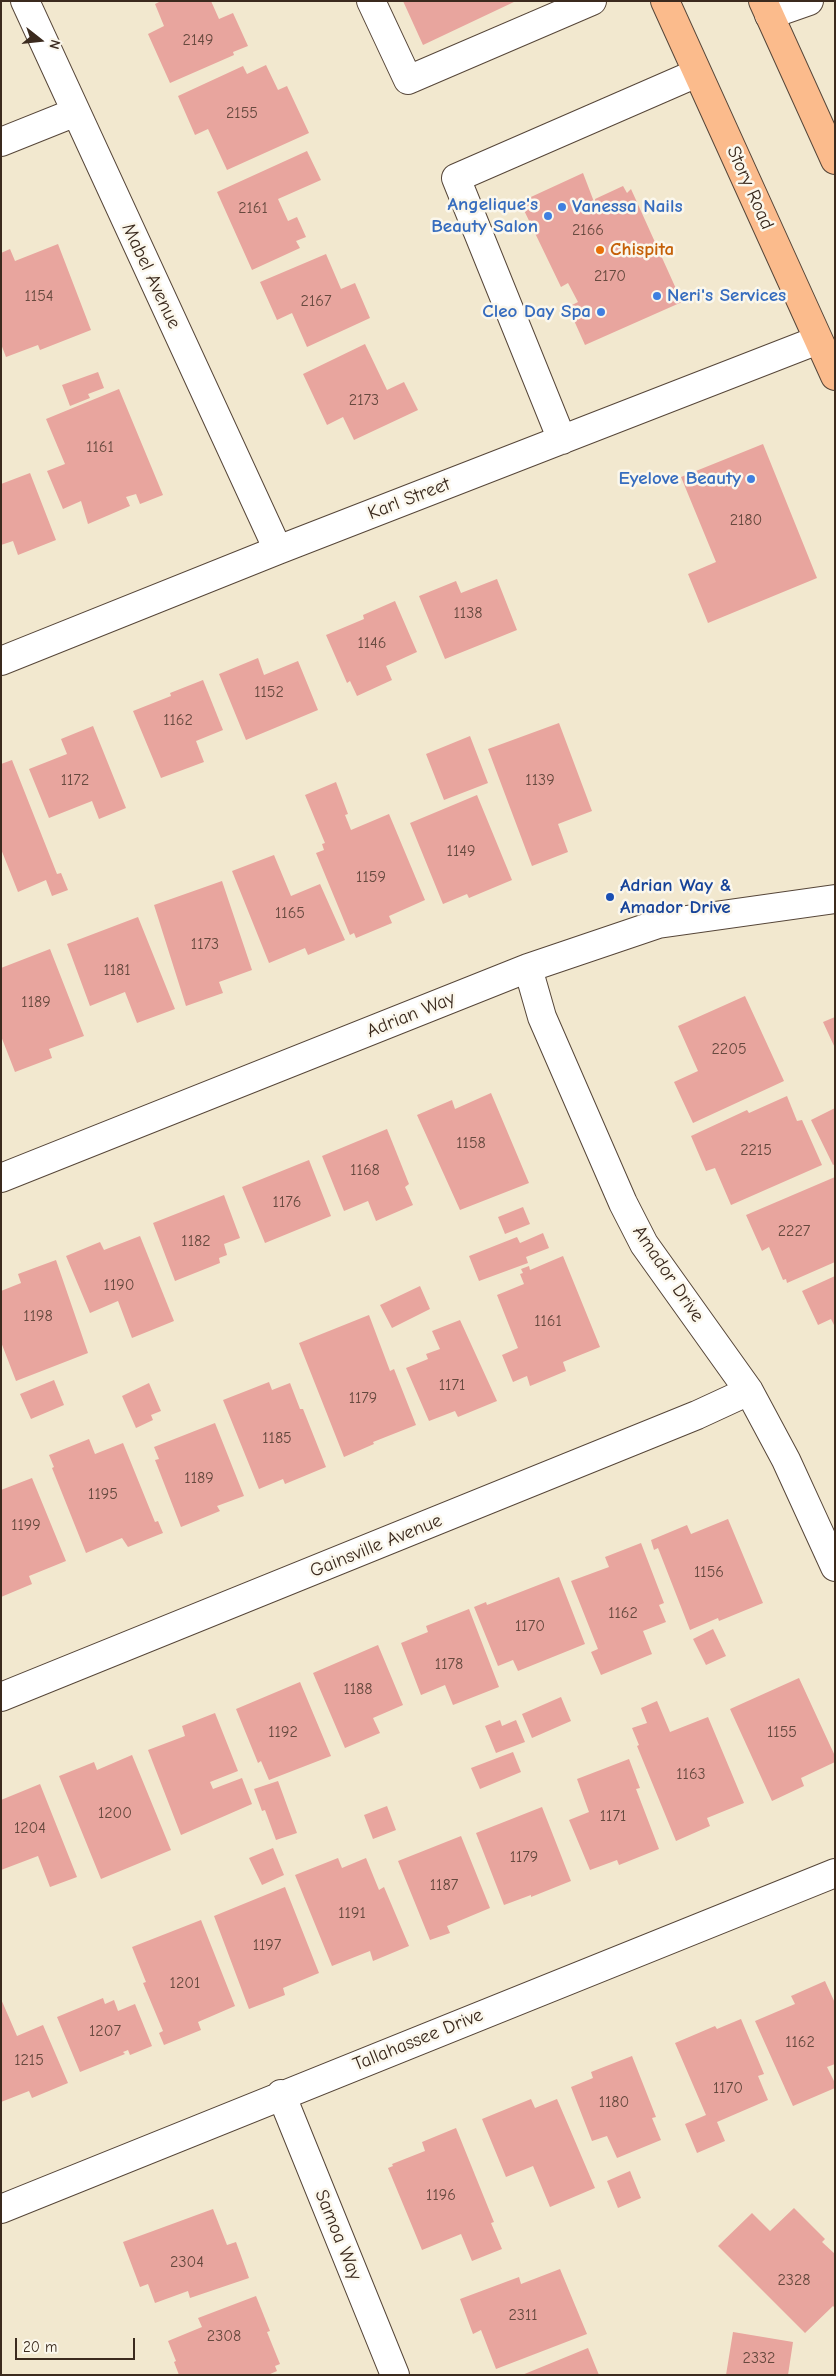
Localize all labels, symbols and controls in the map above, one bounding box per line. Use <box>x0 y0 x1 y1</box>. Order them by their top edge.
north arrow <box>15 15 65 65</box>
house number: 2149 <box>183 30 213 50</box>
text: N <box>45 38 64 51</box>
house number: 2155 <box>226 103 258 123</box>
street label: Story Road <box>722 143 778 233</box>
place label: Angelique's Beauty Salon <box>431 194 538 238</box>
place label: Vanessa Nails <box>572 196 683 218</box>
house number: 2161 <box>238 198 268 218</box>
marker: Vanessa Nails <box>556 201 568 213</box>
marker: Angelique's Beauty Salon <box>542 210 554 222</box>
street label: Mabel Avenue <box>117 220 185 332</box>
house number: 2166 <box>572 220 604 240</box>
place label: Chispita <box>610 239 674 261</box>
marker: Chispita <box>594 244 606 256</box>
house number: 2170 <box>594 266 626 286</box>
place label: Neri's Services <box>667 285 786 307</box>
house number: 1154 <box>24 286 54 306</box>
marker: Neri's Services <box>651 290 663 302</box>
house number: 2167 <box>301 291 331 311</box>
place label: Cleo Day Spa <box>482 301 591 323</box>
marker: Cleo Day Spa <box>595 306 607 318</box>
house number: 2173 <box>349 390 379 410</box>
house number: 1161 <box>86 437 114 457</box>
place label: Eyelove Beauty <box>619 468 741 490</box>
street label: Karl Street <box>365 473 453 525</box>
marker: Eyelove Beauty <box>745 473 757 485</box>
house number: 2180 <box>730 510 762 530</box>
house number: 1138 <box>453 603 483 623</box>
house number: 1146 <box>357 633 387 653</box>
house number: 1152 <box>254 682 284 702</box>
house number: 1162 <box>163 710 193 730</box>
house number: 1172 <box>61 770 89 790</box>
house number: 1139 <box>525 770 555 790</box>
house number: 1149 <box>447 841 475 861</box>
house number: 1159 <box>356 867 386 887</box>
place label: Adrian Way & Amador Drive <box>620 875 732 919</box>
marker: Adrian Way & Amador Drive <box>604 891 616 903</box>
house number: 1165 <box>275 903 305 923</box>
house number: 1173 <box>191 934 219 954</box>
house number: 1181 <box>103 960 131 980</box>
street label: Adrian Way <box>364 987 458 1043</box>
house number: 1189 <box>21 992 51 1012</box>
house number: 2205 <box>711 1039 747 1059</box>
house number: 1158 <box>456 1133 486 1153</box>
house number: 2215 <box>740 1140 772 1160</box>
house number: 1168 <box>350 1160 380 1180</box>
house number: 1176 <box>273 1192 301 1212</box>
street label: Amador Drive <box>627 1221 709 1327</box>
house number: 2227 <box>778 1221 810 1241</box>
house number: 1182 <box>181 1231 211 1251</box>
house number: 1190 <box>104 1275 134 1295</box>
house number: 1198 <box>23 1306 53 1326</box>
house number: 1161 <box>534 1311 562 1331</box>
house number: 1171 <box>439 1375 465 1395</box>
house number: 1179 <box>349 1388 377 1408</box>
house number: 1185 <box>262 1428 292 1448</box>
house number: 1189 <box>184 1468 214 1488</box>
house number: 1195 <box>88 1484 118 1504</box>
street label: Gainsville Avenue <box>307 1509 445 1583</box>
house number: 1199 <box>11 1515 41 1535</box>
house number: 1156 <box>694 1562 724 1582</box>
house number: 1162 <box>608 1603 638 1623</box>
house number: 1170 <box>515 1616 545 1636</box>
house number: 1178 <box>435 1654 463 1674</box>
house number: 1188 <box>343 1679 373 1699</box>
house number: 1192 <box>268 1722 298 1742</box>
house number: 1155 <box>767 1722 797 1742</box>
house number: 1163 <box>676 1764 706 1784</box>
house number: 1200 <box>98 1803 132 1823</box>
house number: 1171 <box>600 1806 626 1826</box>
house number: 1204 <box>14 1818 46 1838</box>
house number: 1179 <box>510 1847 538 1867</box>
house number: 1187 <box>430 1875 458 1895</box>
house number: 1191 <box>338 1903 366 1923</box>
house number: 1197 <box>253 1935 281 1955</box>
house number: 1201 <box>170 1973 200 1993</box>
street label: Tallahassee Drive <box>350 2004 486 2076</box>
house number: 1207 <box>89 2021 121 2041</box>
house number: 1162 <box>785 2032 815 2052</box>
house number: 1215 <box>14 2050 44 2070</box>
house number: 1170 <box>713 2078 743 2098</box>
house number: 1180 <box>599 2092 629 2112</box>
house number: 1196 <box>426 2185 456 2205</box>
street label: Samoa Way <box>310 2186 366 2284</box>
house number: 2304 <box>170 2252 204 2272</box>
house number: 2328 <box>777 2270 811 2290</box>
house number: 2311 <box>508 2305 538 2325</box>
house number: 2308 <box>207 2326 241 2346</box>
scale bar <box>18 2328 138 2360</box>
text: 20 m <box>23 2338 57 2356</box>
house number: 2332 <box>743 2348 775 2368</box>

